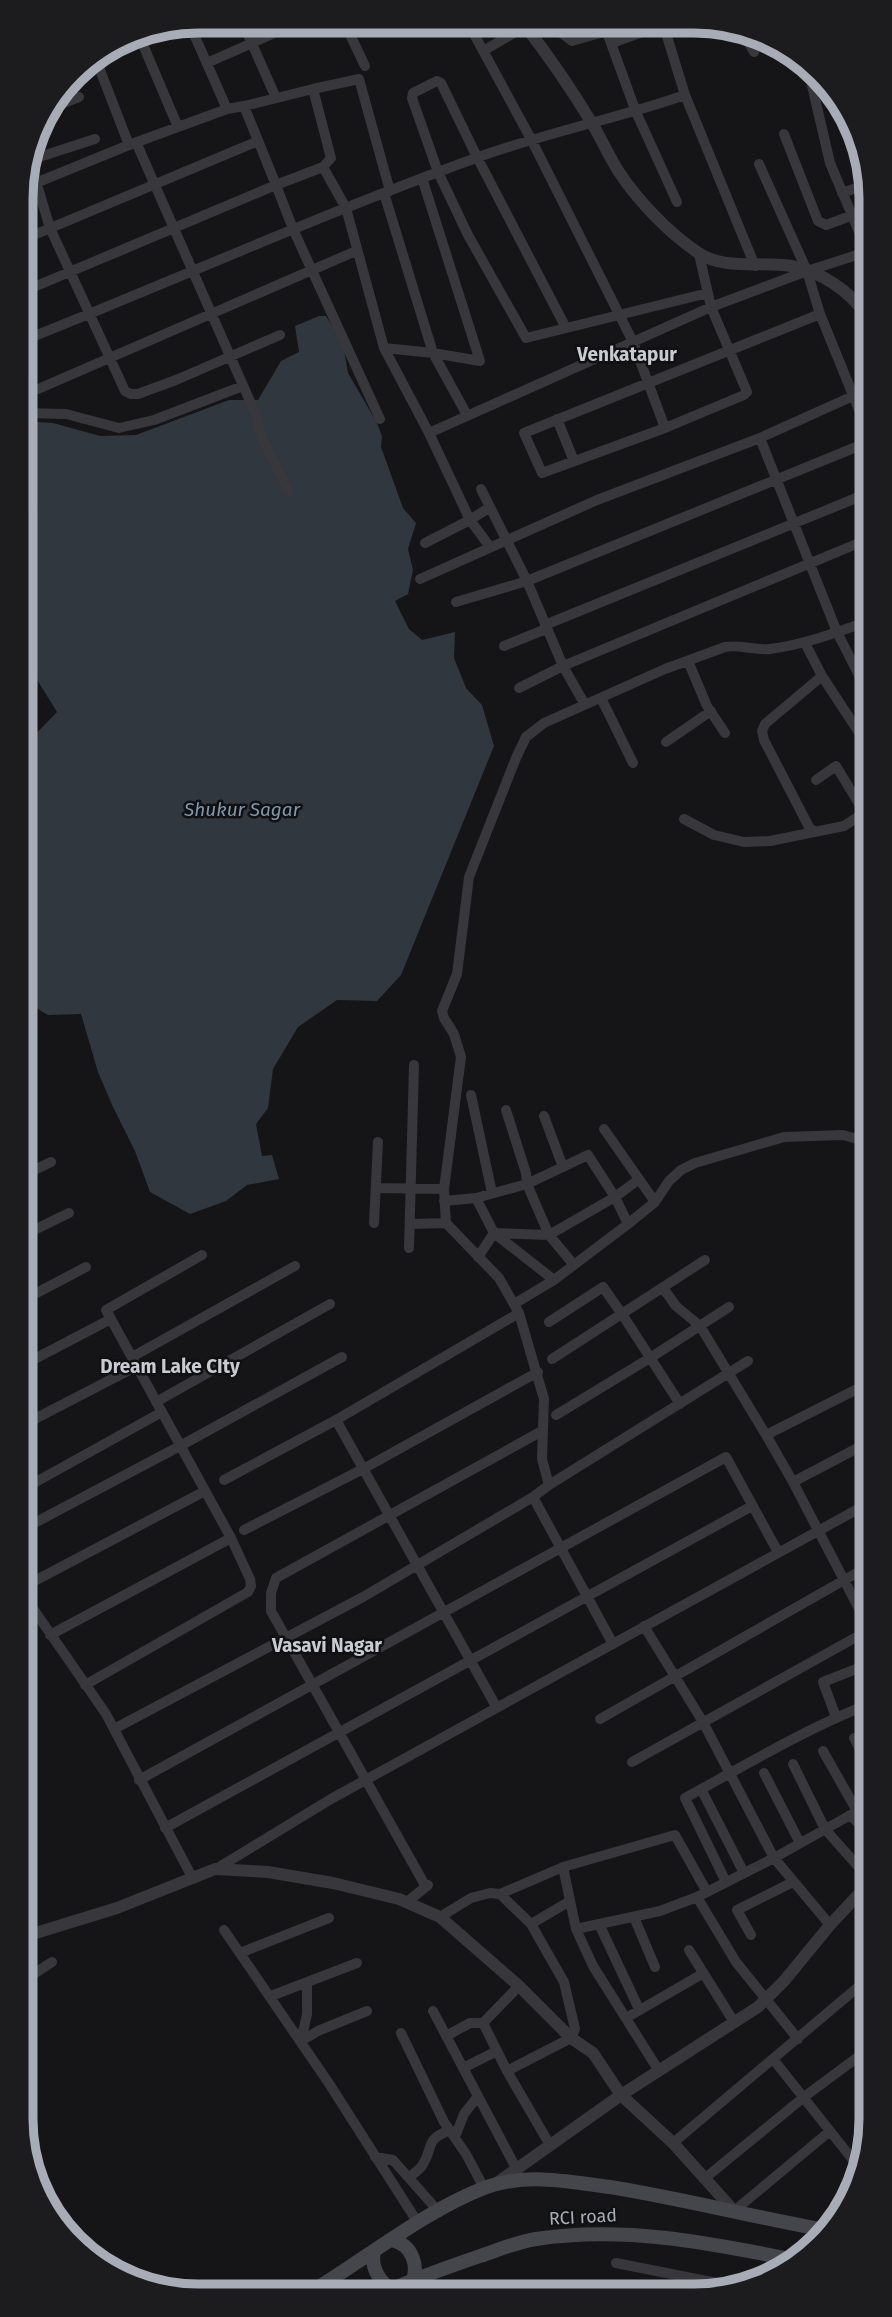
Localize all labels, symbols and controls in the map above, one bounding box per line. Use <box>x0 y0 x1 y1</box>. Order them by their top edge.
district label: Venkatapur <box>576 343 677 366</box>
water label: Shukur Sagar <box>183 798 301 821</box>
district label: Dream Lake CIty <box>100 1355 240 1378</box>
district label: Vasavi Nagar <box>271 1634 382 1657</box>
street label: RCI road <box>548 2204 618 2230</box>

